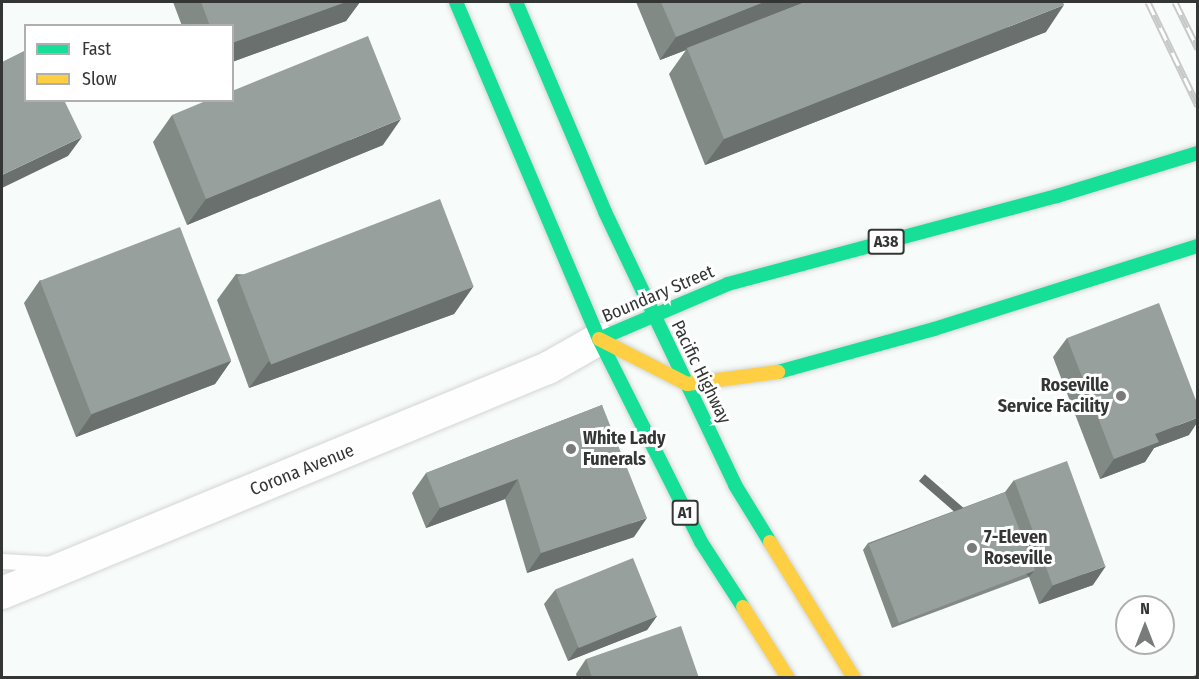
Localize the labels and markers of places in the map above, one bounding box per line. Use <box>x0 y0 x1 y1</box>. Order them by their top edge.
place label: Roseville Service Facility <box>998 375 1109 418</box>
marker: Roseville Service Facility <box>1114 389 1128 403</box>
place label: White Lady Funerals <box>583 428 665 470</box>
marker: White Lady Funerals <box>564 442 578 456</box>
place label: 7-Eleven Roseville <box>984 527 1052 570</box>
marker: 7-Eleven Roseville <box>965 541 979 555</box>

